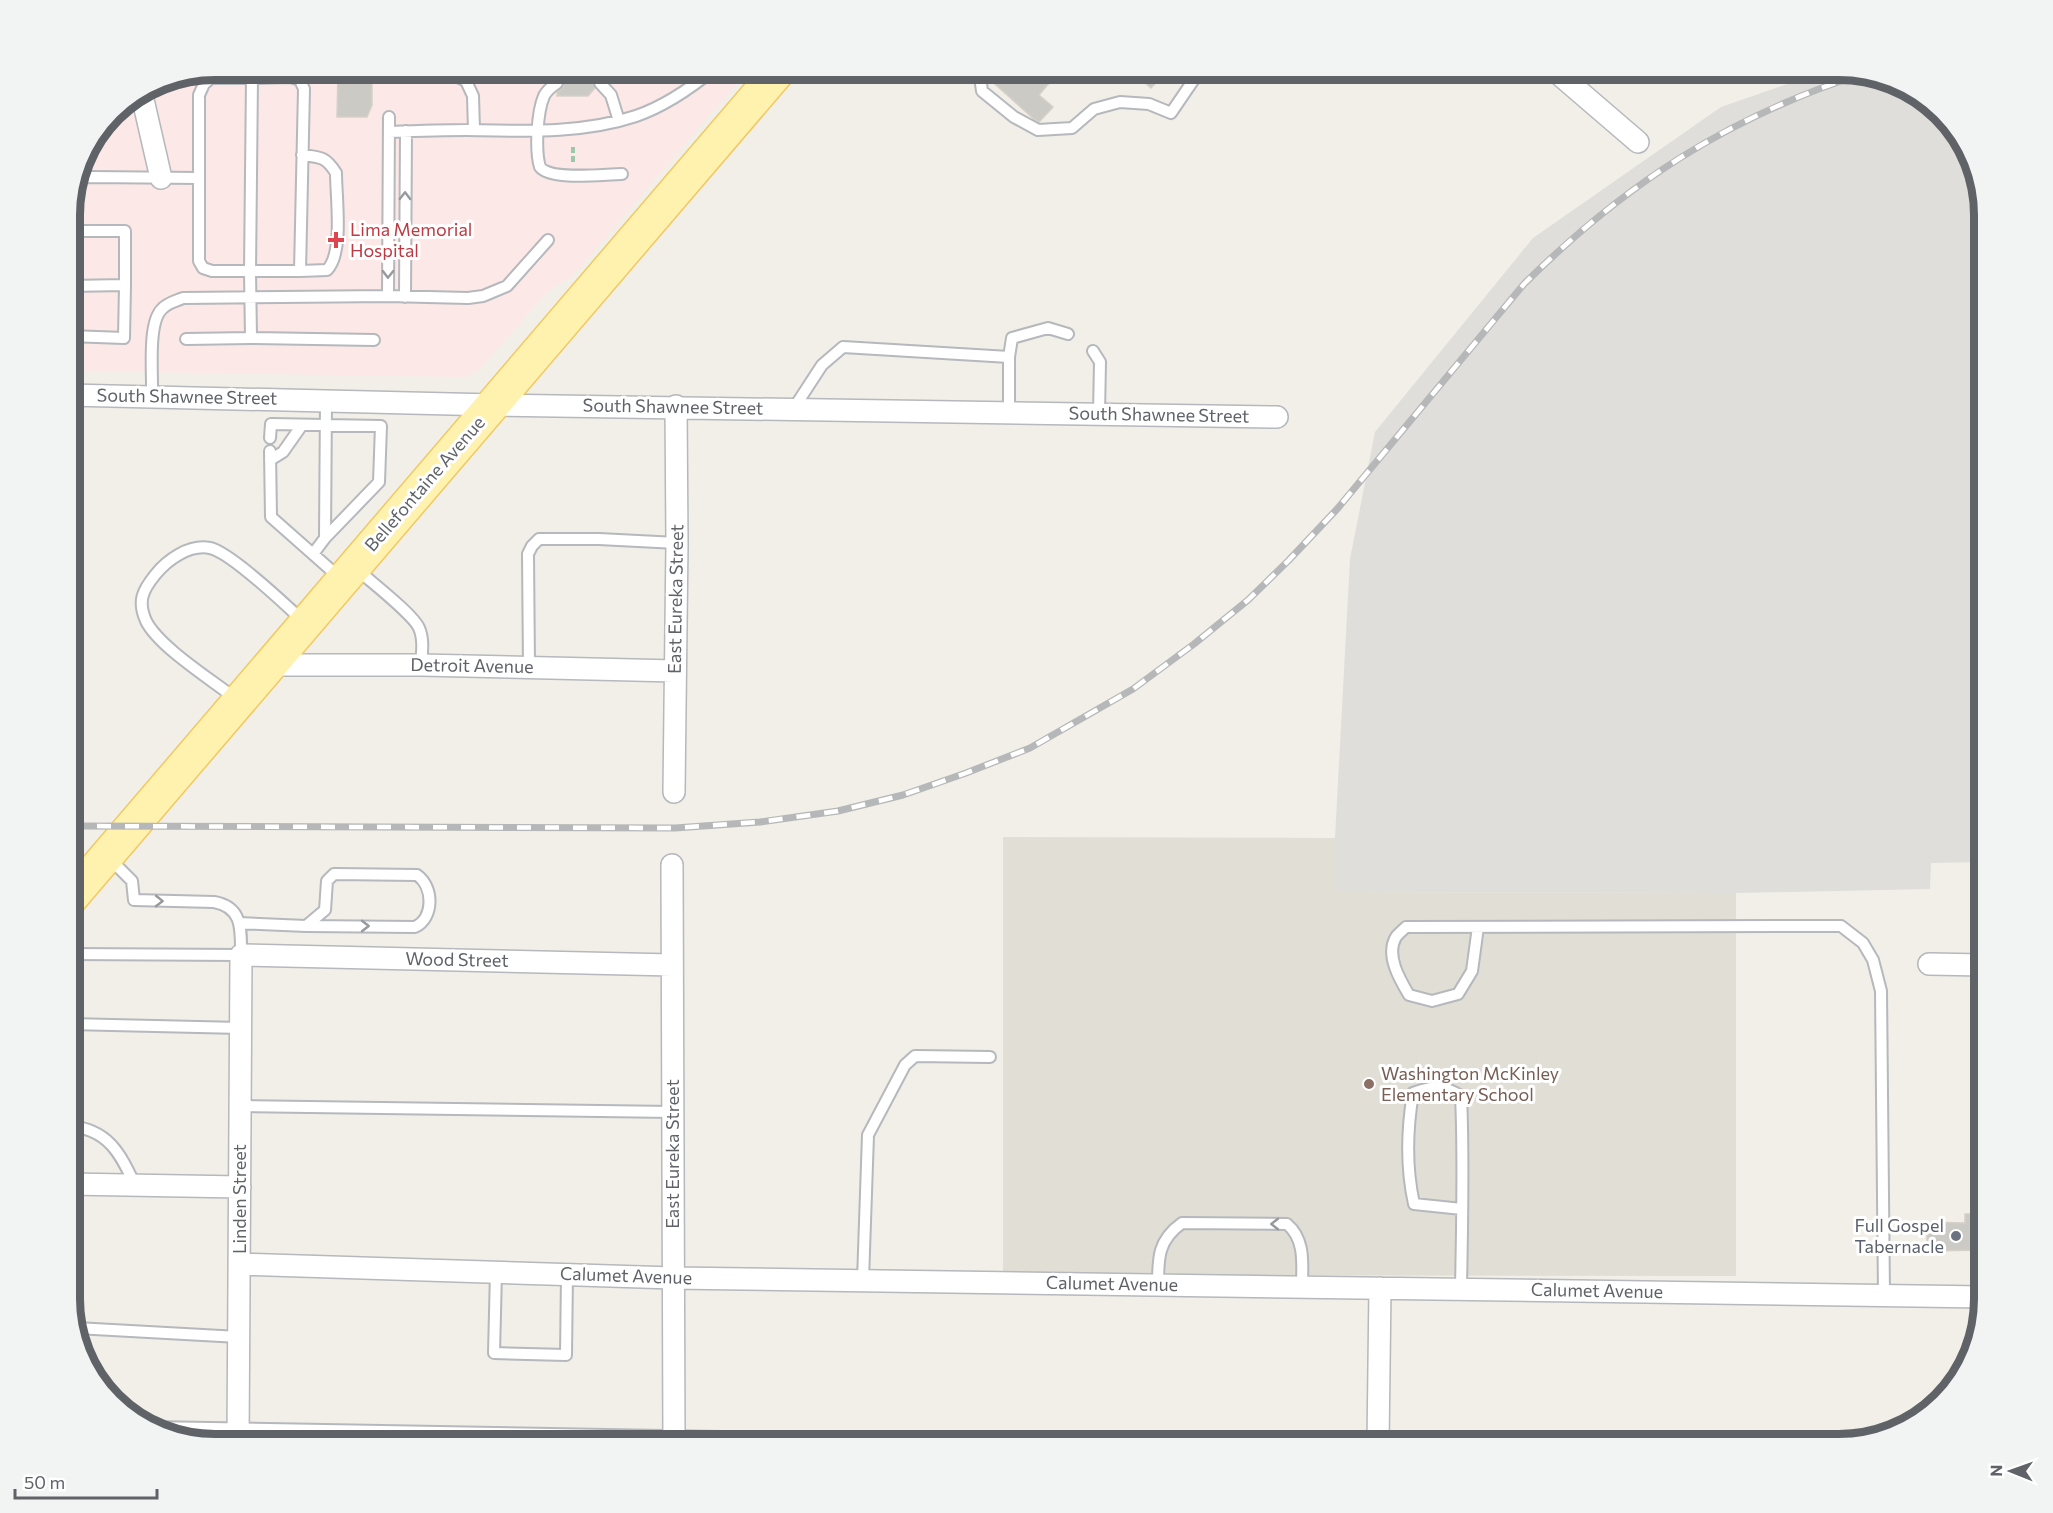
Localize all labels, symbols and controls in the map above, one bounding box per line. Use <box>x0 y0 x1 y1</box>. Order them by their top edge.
one-way arrow <box>399 192 411 201</box>
place label: Lima Memorial Hospital <box>350 218 472 261</box>
marker: Lima Memorial Hospital <box>327 231 345 249</box>
one-way arrow <box>382 270 394 279</box>
street label: South Shawnee Street <box>97 383 278 409</box>
street label: South Shawnee Street <box>583 393 764 419</box>
street label: South Shawnee Street <box>1069 401 1250 427</box>
street label: Bellefontaine Avenue <box>360 411 489 555</box>
street label: East Eureka Street <box>663 524 687 674</box>
street label: Detroit Avenue <box>410 653 534 677</box>
one-way arrow <box>154 894 163 907</box>
one-way arrow <box>360 920 369 933</box>
street label: Wood Street <box>405 947 509 971</box>
place label: Washington McKinley Elementary School <box>1381 1062 1559 1105</box>
marker: Washington McKinley Elementary School <box>1362 1077 1376 1091</box>
street label: East Eureka Street <box>661 1079 683 1229</box>
street label: Linden Street <box>228 1144 250 1254</box>
place label: Full Gospel Tabernacle <box>1855 1214 1944 1257</box>
one-way arrow <box>1271 1218 1280 1230</box>
marker: Full Gospel Tabernacle <box>1949 1229 1963 1243</box>
street label: Calumet Avenue <box>560 1262 693 1288</box>
street label: Calumet Avenue <box>1046 1271 1178 1295</box>
street label: Calumet Avenue <box>1531 1278 1663 1302</box>
north arrow <box>1981 1441 2041 1501</box>
scale bar <box>15 1462 158 1500</box>
text: N <box>1986 1465 2005 1477</box>
text: 50 m <box>24 1471 65 1493</box>

